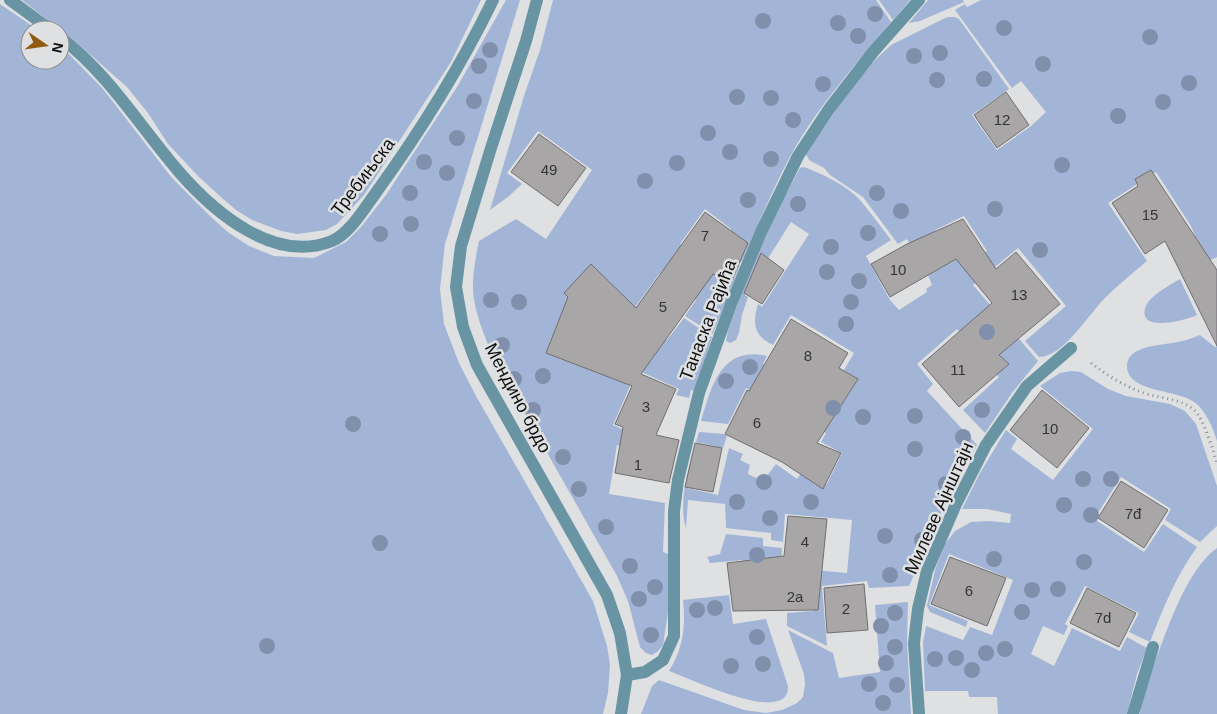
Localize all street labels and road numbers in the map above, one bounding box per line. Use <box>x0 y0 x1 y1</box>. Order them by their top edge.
street label: Требињска <box>327 133 399 220</box>
street label: Танаска Рајића <box>676 256 741 383</box>
street label: Мендино брдо <box>481 340 555 456</box>
street label: Милеве Ајнштајн <box>901 439 977 577</box>

